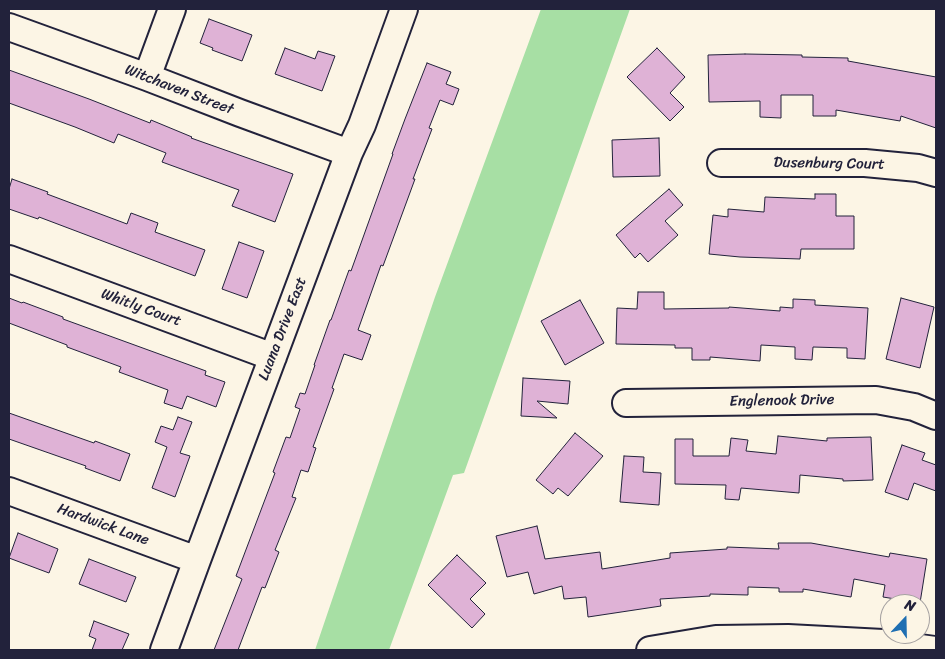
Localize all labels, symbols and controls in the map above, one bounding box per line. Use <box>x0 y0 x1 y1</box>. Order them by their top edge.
street label: Witchaven Street <box>122 61 236 119</box>
street label: Dusenburg Court <box>773 154 885 174</box>
street label: Luana Drive East <box>255 275 311 383</box>
street label: Whitly Court <box>99 285 183 331</box>
street label: Englenook Drive <box>729 391 835 411</box>
street label: Hardwick Lane <box>55 500 151 550</box>
text: N <box>901 592 919 619</box>
north arrow <box>880 594 930 644</box>

